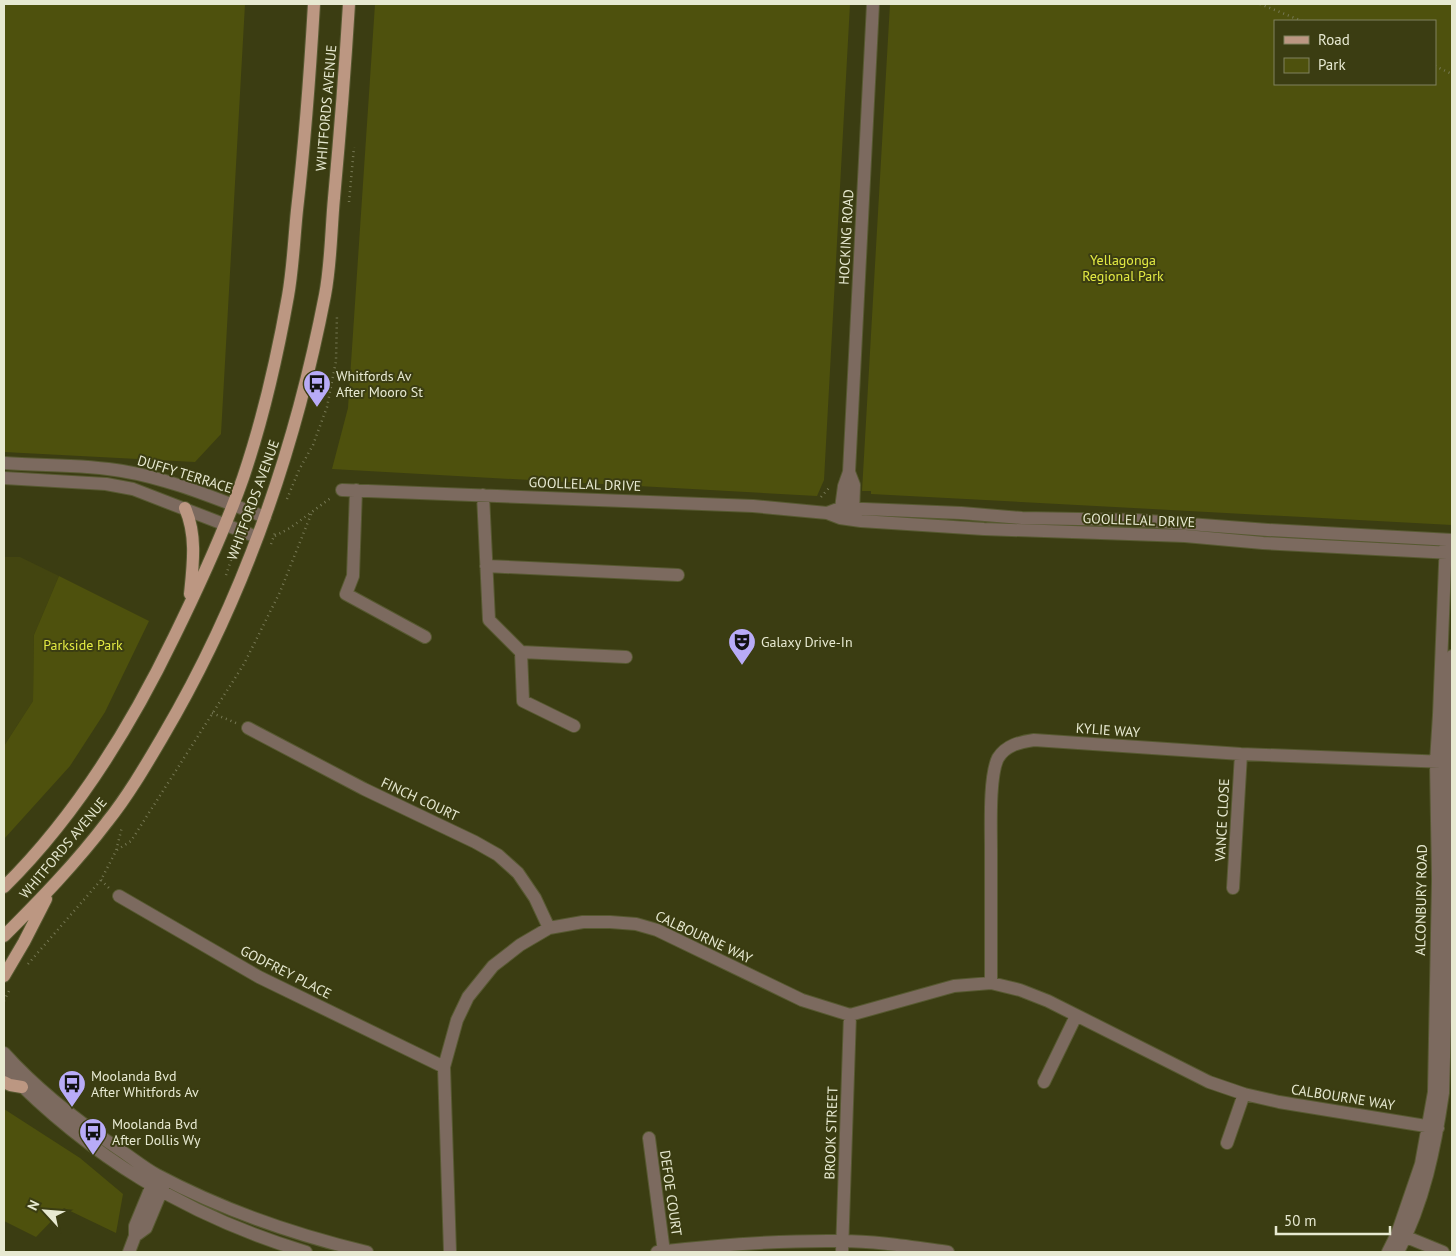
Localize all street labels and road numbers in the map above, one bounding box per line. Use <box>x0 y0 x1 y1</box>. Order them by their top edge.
street label: WHITFORDS AVENUE <box>312 44 340 172</box>
street label: HOCKING ROAD <box>835 189 857 285</box>
street label: WHITFORDS AVENUE <box>223 437 283 563</box>
street label: DUFFY TERRACE <box>135 451 235 497</box>
street label: GOOLLELAL DRIVE <box>528 473 642 495</box>
street label: GOOLLELAL DRIVE <box>1082 509 1196 531</box>
street label: KYLIE WAY <box>1075 719 1141 741</box>
street label: FINCH COURT <box>378 773 462 825</box>
street label: VANCE CLOSE <box>1211 778 1233 863</box>
street label: WHITFORDS AVENUE <box>15 794 111 902</box>
street label: ALCONBURY ROAD <box>1411 844 1431 956</box>
street label: CALBOURNE WAY <box>653 907 756 967</box>
street label: GODFREY PLACE <box>237 941 335 1003</box>
street label: CALBOURNE WAY <box>1290 1080 1396 1114</box>
street label: BROOK STREET <box>820 1086 842 1180</box>
street label: DEFOE COURT <box>656 1149 686 1237</box>

